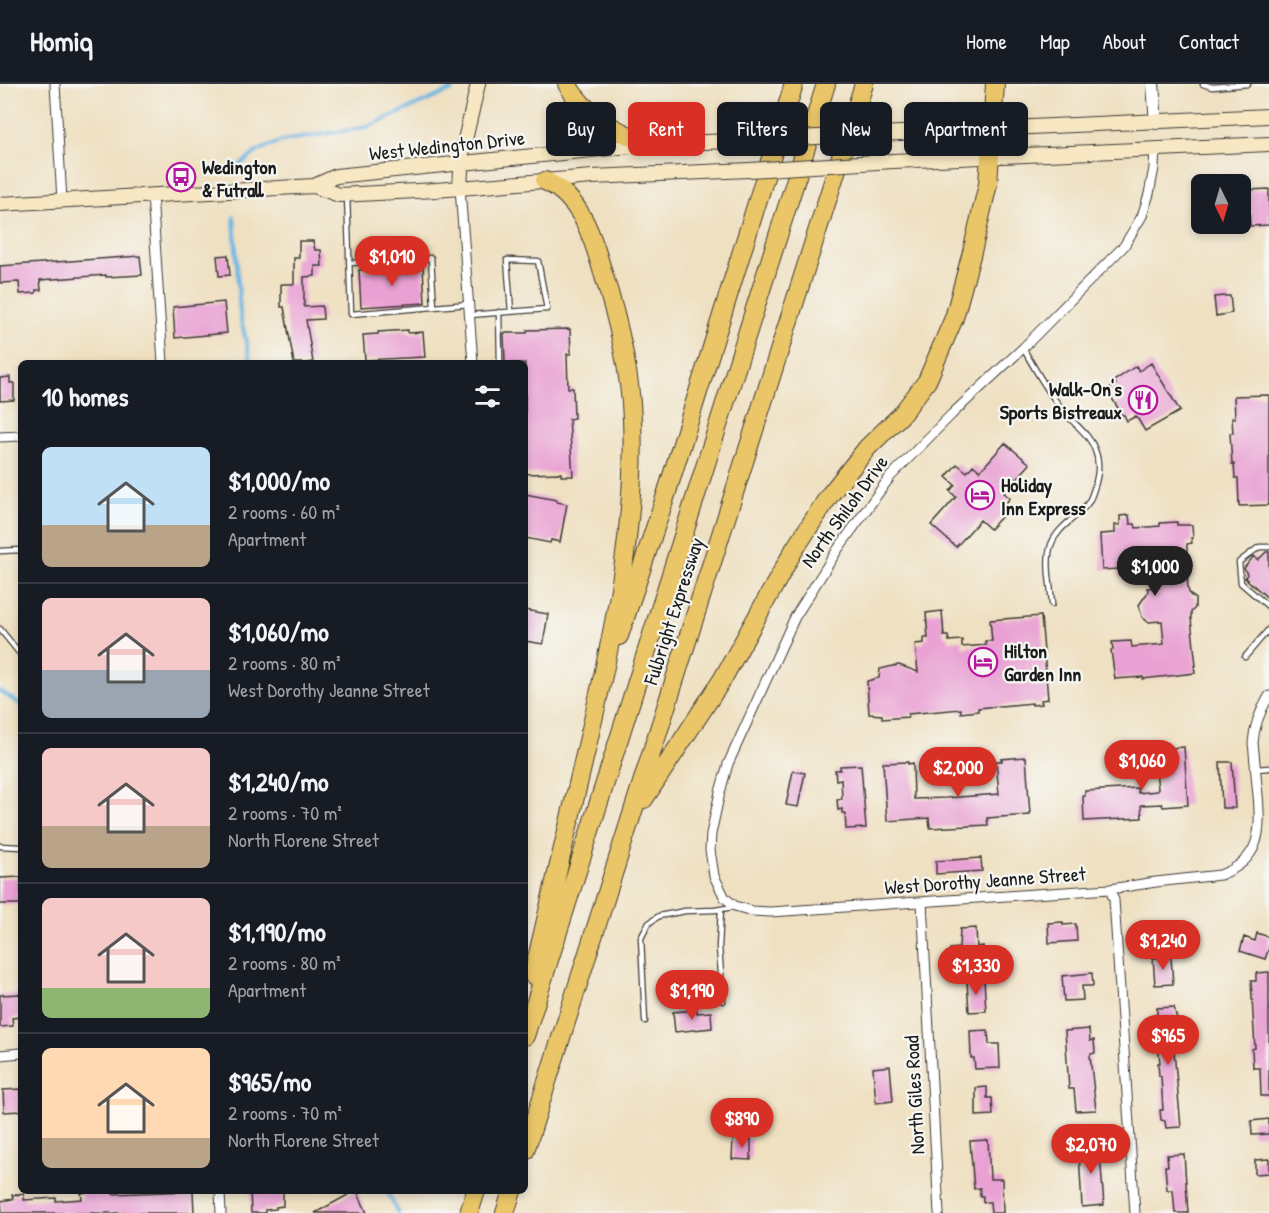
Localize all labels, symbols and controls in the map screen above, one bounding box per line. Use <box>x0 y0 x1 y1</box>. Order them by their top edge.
text: Homiq <box>30 22 93 60</box>
text: Home <box>966 27 1007 56</box>
text: Map <box>1040 27 1070 56</box>
text: About <box>1103 27 1146 56</box>
text: Contact <box>1179 27 1239 56</box>
chip: Buy <box>546 102 616 156</box>
chip: Rent <box>628 102 705 156</box>
chip: Filters <box>717 102 808 156</box>
chip: New <box>820 102 892 156</box>
chip: Apartment <box>904 102 1028 156</box>
street label: West Wedington Drive <box>368 123 526 167</box>
place label: Wedington & Futrall <box>202 153 276 203</box>
bus stop icon: Wedington & Futrall <box>165 161 197 193</box>
north arrow <box>1191 174 1251 234</box>
map controls <box>1191 174 1251 234</box>
pin: $1,010 <box>343 236 441 287</box>
text: $1,010 <box>369 242 415 269</box>
place label: Walk-On's Sports Bistreaux <box>1000 375 1122 426</box>
text: 10 homes <box>42 379 129 414</box>
icon: filters <box>471 380 504 413</box>
restaurant icon: Walk-On's Sports Bistreaux <box>1127 384 1159 416</box>
street label: North Shiloh Drive <box>794 449 894 572</box>
text: $1,000/mo <box>228 463 330 498</box>
icon: home <box>90 471 162 543</box>
place label: Holiday Inn Express <box>1001 471 1086 522</box>
hotel icon: Holiday Inn Express <box>964 479 996 511</box>
text: 2 rooms · 60 m² <box>228 498 340 525</box>
text: Apartment <box>228 525 306 552</box>
street label: Fulbright Expressway <box>636 534 709 689</box>
pin: $1,000 <box>1106 546 1204 597</box>
text: $1,000 <box>1131 552 1179 579</box>
text: $1,060/mo <box>228 614 329 649</box>
icon: home <box>90 622 162 694</box>
place label: Hilton Garden Inn <box>1004 637 1081 687</box>
hotel icon: Hilton Garden Inn <box>967 646 999 678</box>
text: 2 rooms · 80 m² <box>228 649 341 676</box>
text: West Dorothy Jeanne Street <box>228 676 430 703</box>
pin: $1,060 <box>1093 740 1191 791</box>
text: $1,060 <box>1118 746 1166 773</box>
pin: $2,000 <box>909 747 1007 798</box>
text: $2,000 <box>933 753 983 780</box>
text: $1,240/mo <box>228 764 329 799</box>
icon: home <box>90 772 162 844</box>
text: 2 rooms · 70 m² <box>228 799 342 826</box>
text: North Florene Street <box>228 826 379 853</box>
street label: West Dorothy Jeanne Street <box>884 859 1088 900</box>
text: $1,190/mo <box>228 914 326 949</box>
pin: $1,240 <box>1114 920 1212 971</box>
icon: home <box>90 922 162 994</box>
text: $1,240 <box>1139 926 1187 953</box>
pin: $1,330 <box>927 945 1025 996</box>
text: 2 rooms · 80 m² <box>228 949 341 976</box>
text: $1,330 <box>952 951 1000 978</box>
pin: $1,190 <box>643 970 741 1021</box>
text: Apartment <box>228 976 306 1003</box>
text: $1,190 <box>670 976 715 1003</box>
pin: $965 <box>1132 1015 1204 1066</box>
text: $965 <box>1151 1021 1185 1048</box>
street label: North Giles Road <box>897 1035 931 1155</box>
text: $965/mo <box>228 1064 311 1099</box>
icon: home <box>90 1072 162 1144</box>
pin: $890 <box>706 1098 778 1149</box>
text: 2 rooms · 70 m² <box>228 1099 342 1126</box>
text: $890 <box>724 1104 760 1131</box>
pin: $2,070 <box>1042 1124 1140 1175</box>
text: North Florene Street <box>228 1126 379 1153</box>
text: $2,070 <box>1065 1130 1117 1157</box>

